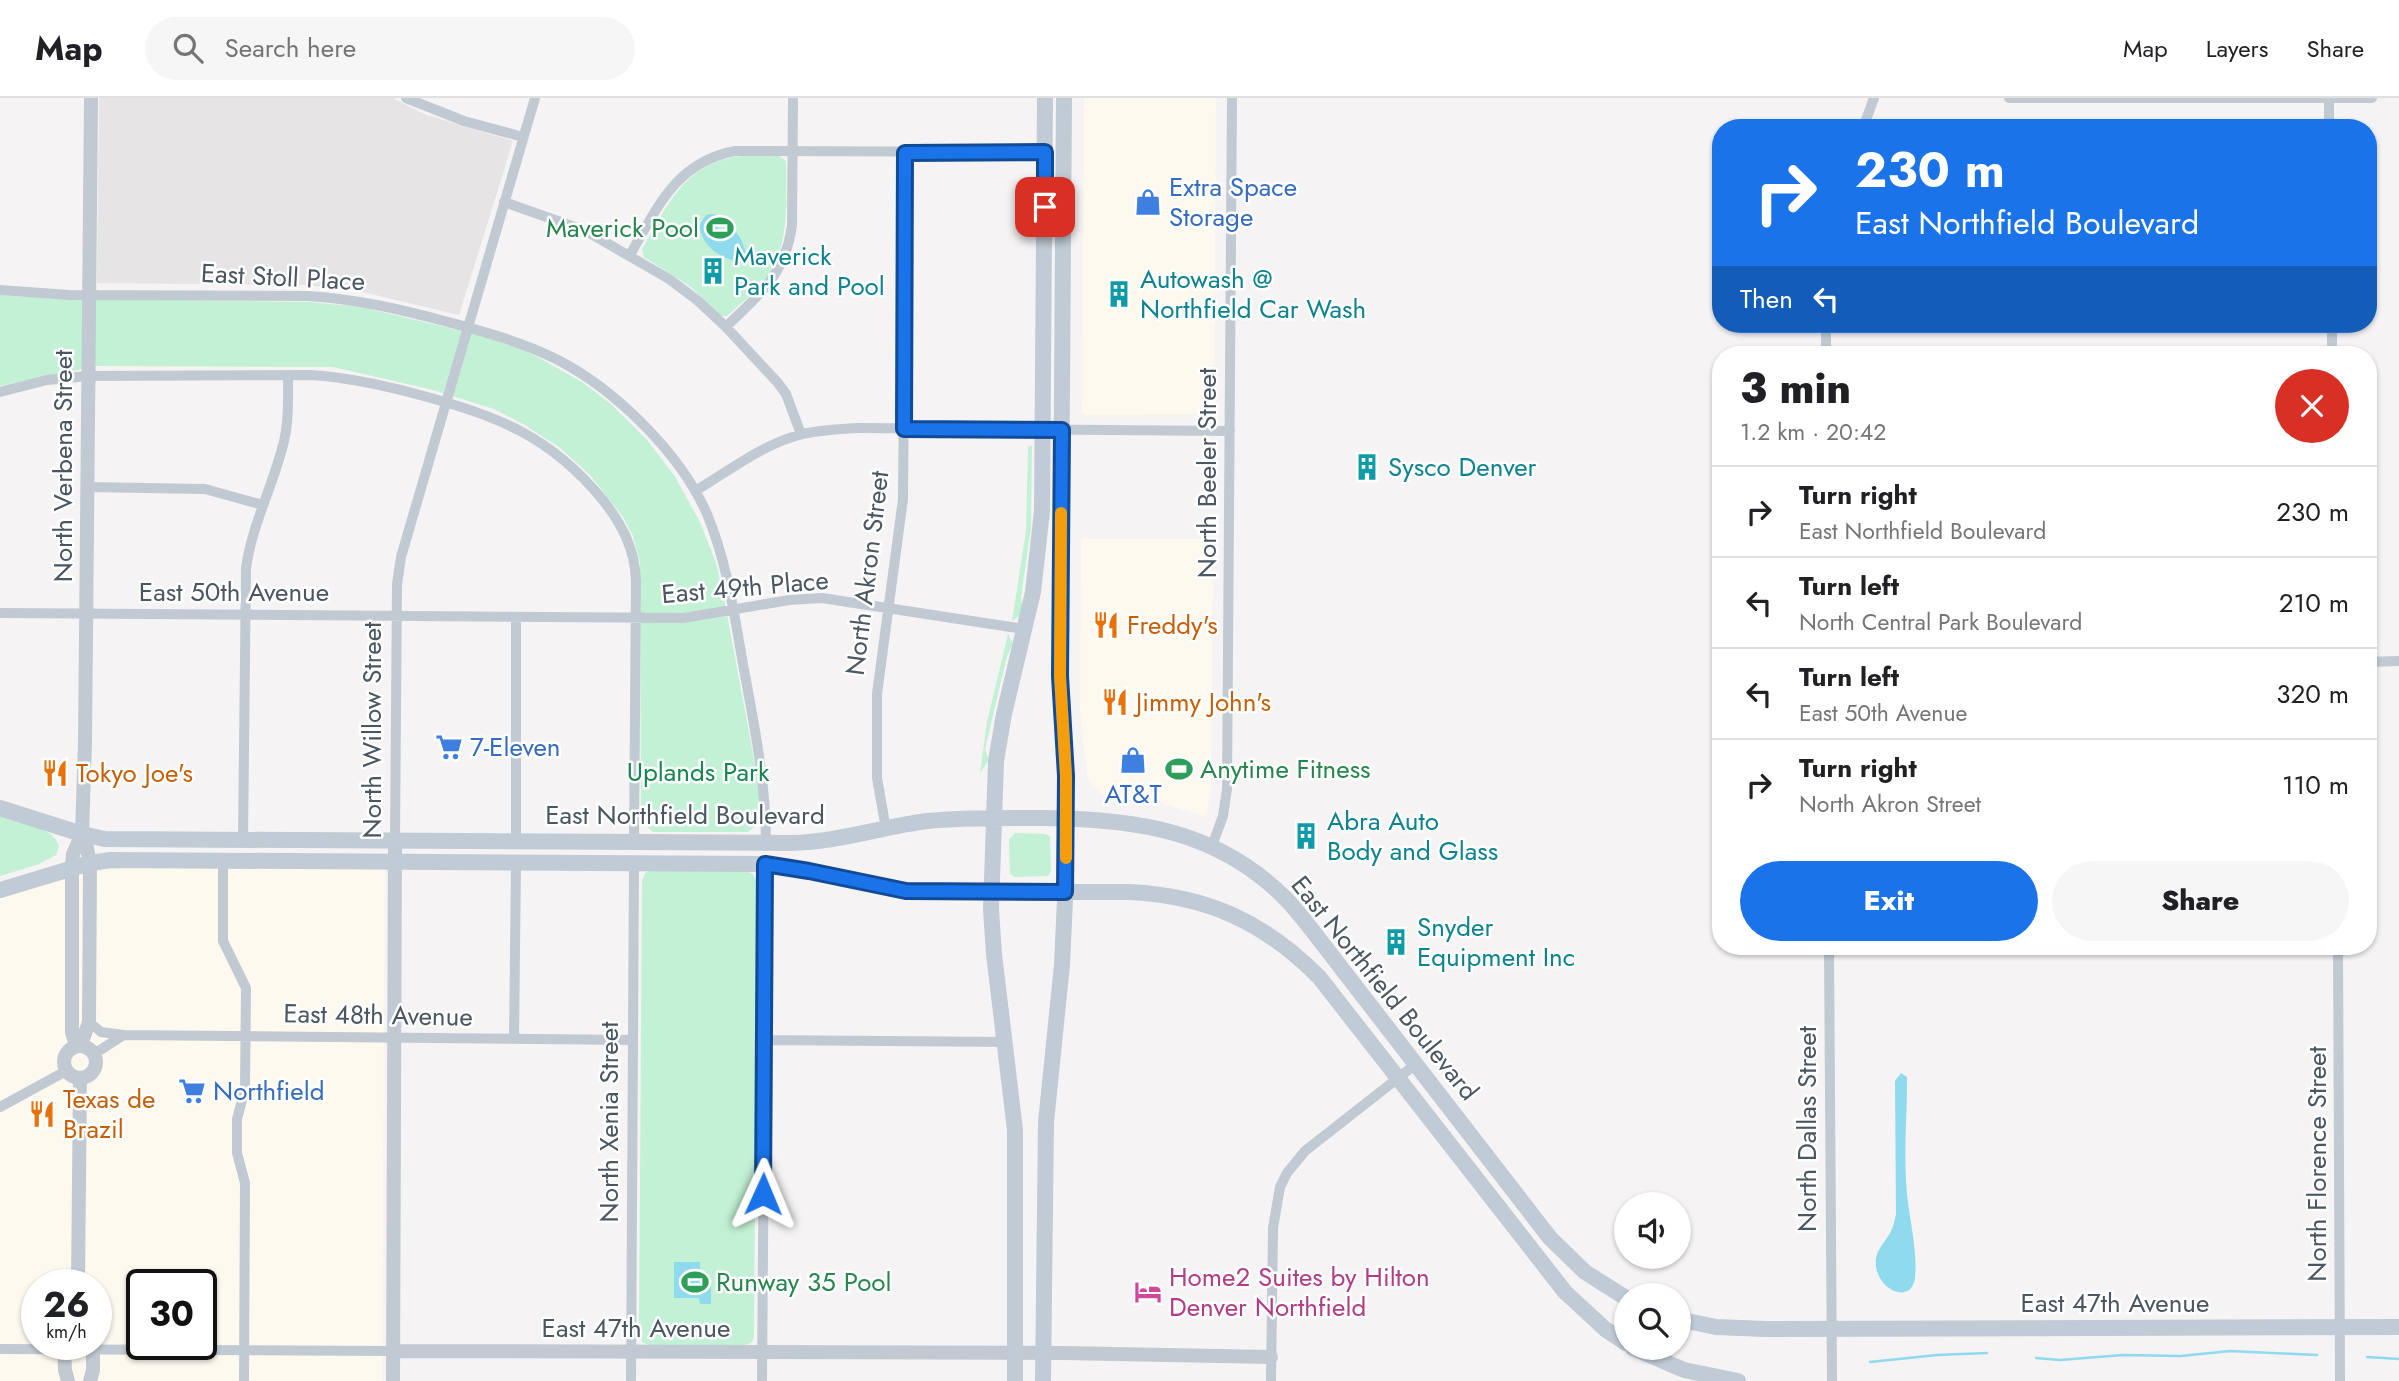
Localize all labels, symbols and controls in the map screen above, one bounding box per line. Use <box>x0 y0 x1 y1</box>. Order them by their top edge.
search box <box>145 17 635 80</box>
text: Map <box>35 25 103 72</box>
icon: search <box>169 29 207 67</box>
text: Search here <box>225 29 356 67</box>
text: Map <box>2123 31 2168 66</box>
text: Layers <box>2206 31 2268 66</box>
text: Share <box>2306 31 2364 66</box>
text: 230 m <box>1855 135 2005 205</box>
icon: right <box>1740 147 1831 238</box>
place label: Extra Space Storage <box>1169 168 1297 236</box>
pin <box>1015 177 1075 237</box>
shop icon: Extra Space Storage <box>1133 187 1163 217</box>
icon: arrive <box>1026 188 1064 226</box>
text: East Northfield Boulevard <box>1855 200 2199 246</box>
place label: Maverick Pool <box>546 209 699 247</box>
sports icon: Maverick Pool <box>705 213 735 243</box>
place label: Maverick Park and Pool <box>734 237 885 305</box>
street label: East Stoll Place <box>200 254 366 300</box>
building icon: Maverick Park and Pool <box>698 256 728 286</box>
place label: Autowash @ Northfield Car Wash <box>1140 260 1366 328</box>
building icon: Autowash @ Northfield Car Wash <box>1104 279 1134 309</box>
text: Then <box>1740 280 1793 318</box>
icon: left <box>1807 280 1845 318</box>
street label: North Verbena Street <box>44 349 82 582</box>
text: 3 min <box>1740 358 1851 419</box>
street label: North Beeler Street <box>1188 367 1226 578</box>
button: close <box>2275 369 2349 443</box>
text: 1.2 km · 20:42 <box>1740 415 1886 449</box>
place label: Sysco Denver <box>1388 448 1537 486</box>
building icon: Sysco Denver <box>1352 452 1382 482</box>
street label: North Akron Street <box>836 468 898 677</box>
text: Turn right <box>1799 476 1917 514</box>
icon: right <box>1740 493 1778 531</box>
text: 230 m <box>2276 493 2349 531</box>
text: East Northfield Boulevard <box>1799 514 2046 548</box>
street label: East 49th Place <box>660 561 830 613</box>
text: Turn left <box>1799 567 1899 605</box>
street label: East 50th Avenue <box>139 573 329 611</box>
icon: left <box>1740 584 1778 622</box>
text: 210 m <box>2279 584 2349 622</box>
text: North Central Park Boulevard <box>1799 605 2082 639</box>
place label: Freddy's <box>1127 606 1218 644</box>
restaurant icon: Freddy's <box>1091 610 1121 640</box>
street label: North Willow Street <box>353 621 391 838</box>
text: Turn left <box>1799 658 1899 696</box>
icon: left <box>1740 675 1778 713</box>
text: 320 m <box>2276 675 2349 713</box>
place label: Jimmy John's <box>1133 683 1271 721</box>
restaurant icon: Jimmy John's <box>1100 687 1130 717</box>
text: East 50th Avenue <box>1799 696 1967 730</box>
place label: 7-Eleven <box>470 728 560 766</box>
supermarket icon: 7-Eleven <box>434 732 464 762</box>
shop icon: AT&T <box>1118 745 1148 775</box>
text: Turn right <box>1799 749 1917 787</box>
place label: Anytime Fitness <box>1200 750 1371 788</box>
park label: Uplands Park <box>627 753 770 791</box>
place label: Tokyo Joe's <box>76 754 193 792</box>
sports icon: Anytime Fitness <box>1164 754 1194 784</box>
restaurant icon: Tokyo Joe's <box>40 758 70 788</box>
icon: right <box>1740 766 1778 804</box>
text: 110 m <box>2282 766 2349 804</box>
place label: AT&T <box>1104 775 1162 813</box>
text: North Akron Street <box>1799 787 1981 821</box>
street label: East Northfield Boulevard <box>545 796 825 834</box>
place label: Abra Auto Body and Glass <box>1327 802 1498 870</box>
building icon: Abra Auto Body and Glass <box>1291 821 1321 851</box>
button: Exit <box>1740 861 2038 941</box>
button: Share <box>2052 861 2349 941</box>
street label: East Northfield Boulevard <box>1282 867 1488 1109</box>
place label: Snyder Equipment Inc <box>1417 908 1575 976</box>
building icon: Snyder Equipment Inc <box>1381 927 1411 957</box>
street label: East 48th Avenue <box>283 994 473 1036</box>
street label: North Xenia Street <box>590 1021 628 1222</box>
street label: North Dallas Street <box>1788 1025 1826 1232</box>
street label: North Florence Street <box>2298 1046 2336 1282</box>
place label: Northfield <box>213 1072 325 1110</box>
supermarket icon: Northfield <box>177 1076 207 1106</box>
place label: Texas de Brazil <box>63 1080 155 1148</box>
restaurant icon: Texas de Brazil <box>27 1099 57 1129</box>
position arrow <box>726 1157 800 1231</box>
map controls <box>1614 1192 1691 1360</box>
button: sound <box>1614 1192 1691 1269</box>
place label: Home2 Suites by Hilton Denver Northfield <box>1169 1258 1430 1326</box>
place label: Runway 35 Pool <box>716 1263 892 1301</box>
sports icon: Runway 35 Pool <box>680 1267 710 1297</box>
speed limit sign: 30 <box>126 1269 217 1360</box>
hotel icon: Home2 Suites by Hilton Denver Northfield <box>1133 1277 1163 1307</box>
text: 26 <box>43 1280 90 1330</box>
button: search <box>1614 1283 1691 1360</box>
street label: East 47th Avenue <box>2021 1284 2209 1322</box>
street label: East 47th Avenue <box>542 1309 730 1347</box>
text: km/h <box>46 1319 87 1345</box>

